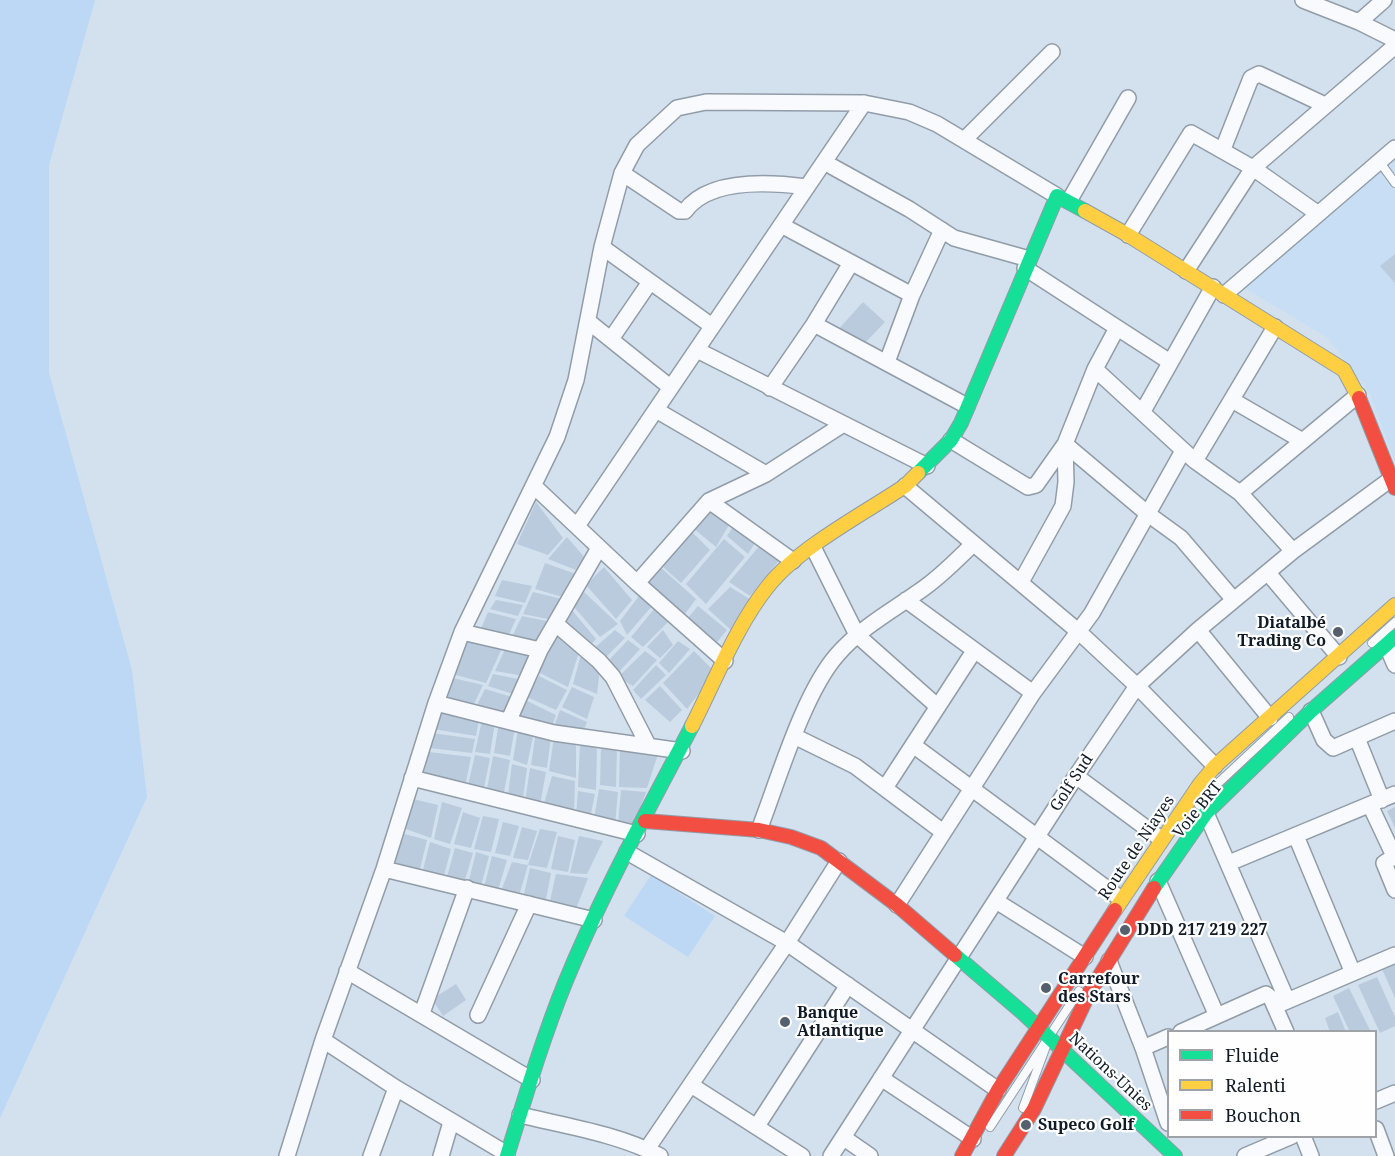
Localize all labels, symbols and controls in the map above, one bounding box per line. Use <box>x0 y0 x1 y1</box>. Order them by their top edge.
place label: Diatalbé Trading Co <box>1238 613 1326 651</box>
marker: Diatalbé Trading Co <box>1331 625 1345 639</box>
street label: Golf Sud <box>1046 751 1098 815</box>
street label: Voie BRT <box>1169 778 1227 842</box>
street label: Route de Niayes <box>1095 792 1179 904</box>
place label: DDD 217 219 227 <box>1137 920 1268 940</box>
marker: DDD 217 219 227 <box>1118 923 1132 937</box>
place label: Carrefour des Stars <box>1058 969 1140 1007</box>
marker: Carrefour des Stars <box>1039 981 1053 995</box>
place label: Banque Atlantique <box>797 1003 884 1041</box>
marker: Banque Atlantique <box>778 1015 792 1029</box>
street label: Nations-Unies <box>1065 1029 1155 1115</box>
legend <box>1167 1030 1377 1138</box>
text: Fluide <box>1225 1043 1279 1067</box>
text: Ralenti <box>1225 1073 1286 1097</box>
text: Bouchon <box>1225 1103 1301 1127</box>
place label: Supeco Golf <box>1038 1115 1134 1135</box>
marker: Supeco Golf <box>1019 1118 1033 1132</box>

